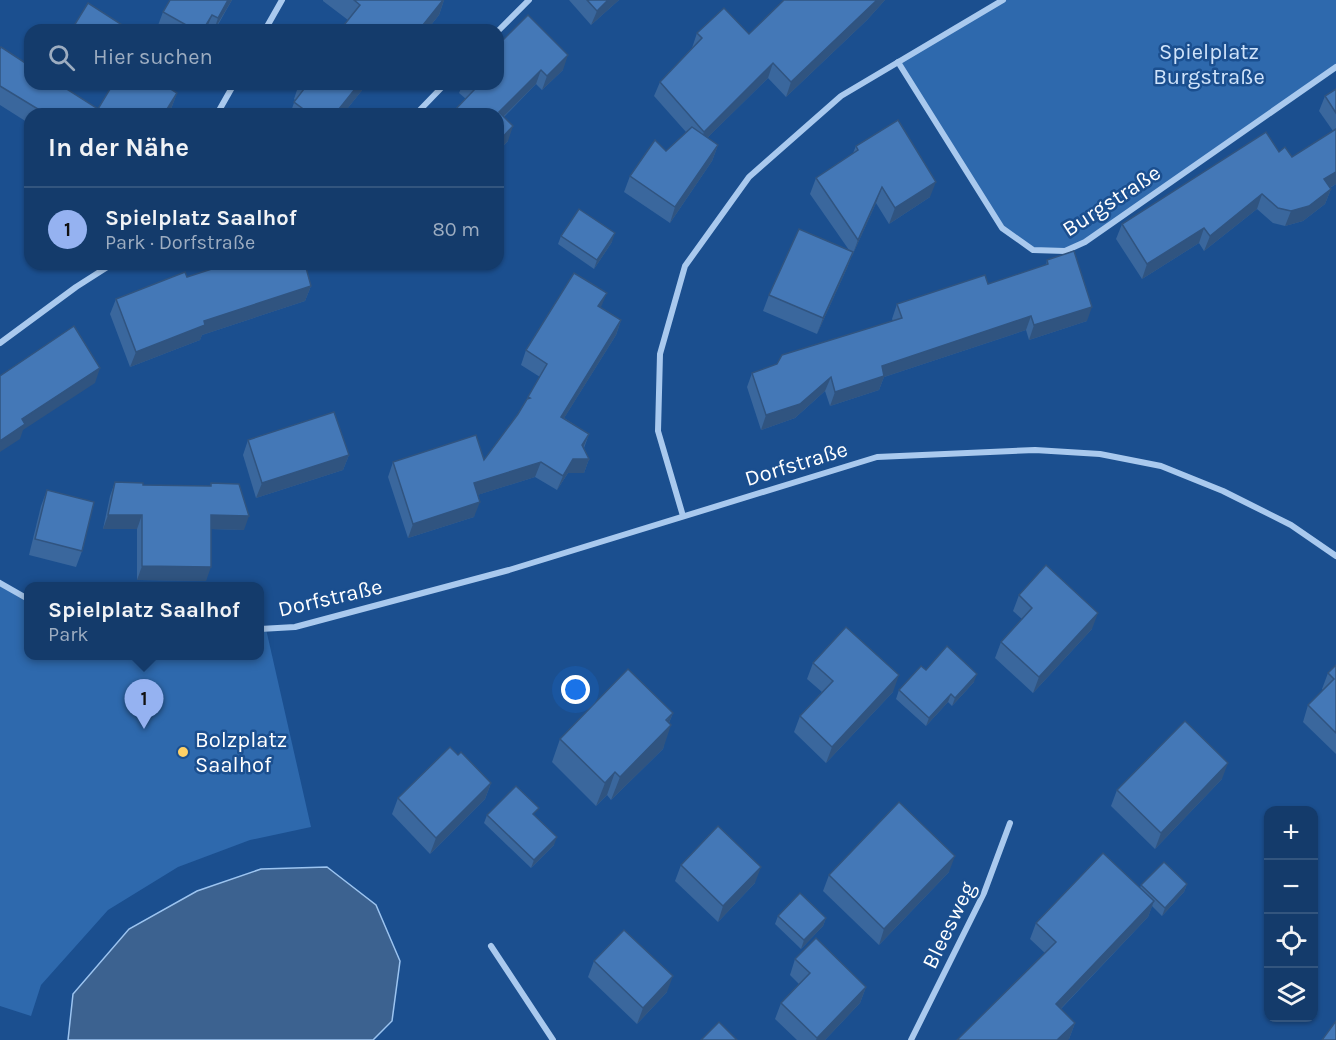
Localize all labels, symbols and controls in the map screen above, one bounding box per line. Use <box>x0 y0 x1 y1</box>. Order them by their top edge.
search box <box>24 24 504 90</box>
park label: Spielplatz Burgstraße <box>1153 39 1265 90</box>
icon: search <box>45 41 78 74</box>
text: Hier suchen <box>93 44 213 70</box>
text: In der Nähe <box>48 132 189 163</box>
street label: Burgstraße <box>1058 160 1165 242</box>
text: Spielplatz Saalhof <box>105 205 297 231</box>
text: 1 <box>64 218 71 241</box>
text: 80 m <box>432 218 480 241</box>
text: Park · Dorfstraße <box>105 231 255 254</box>
street label: Dorfstraße <box>742 436 851 492</box>
street label: Dorfstraße <box>276 573 385 623</box>
popup <box>24 582 264 660</box>
text: Spielplatz Saalhof <box>48 597 240 623</box>
text: Park <box>48 623 89 646</box>
your location <box>561 675 590 704</box>
pin: 1 <box>124 680 164 729</box>
place label: Bolzplatz Saalhof <box>195 727 287 778</box>
marker: Bolzplatz Saalhof <box>176 745 190 759</box>
map controls <box>1264 806 1318 1022</box>
button: + <box>1264 806 1318 860</box>
button: − <box>1264 860 1318 914</box>
street label: Bleesweg <box>917 877 981 973</box>
button: locate <box>1264 914 1318 968</box>
button: layers <box>1264 968 1318 1022</box>

